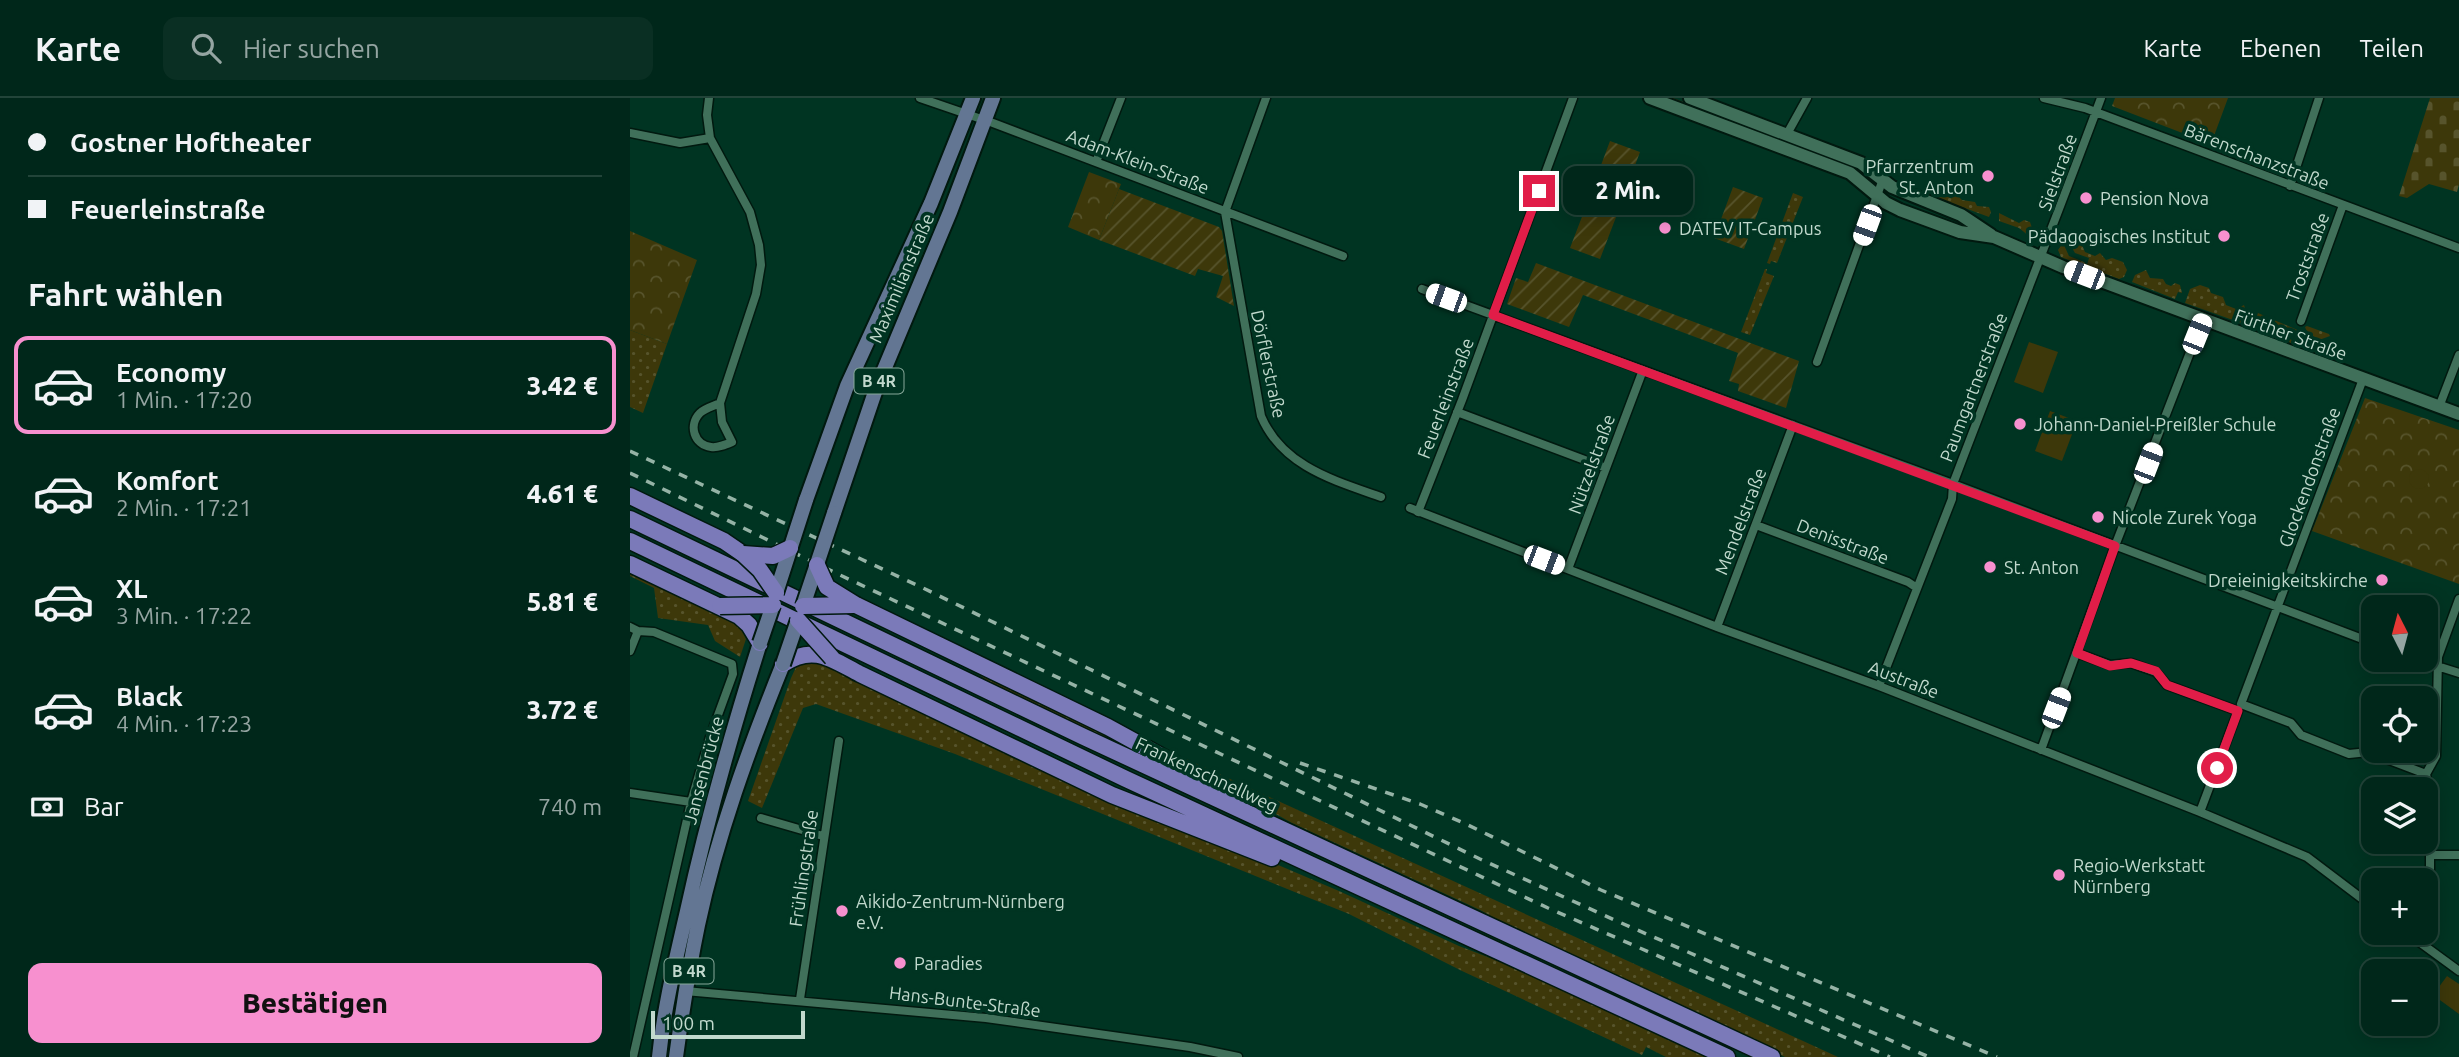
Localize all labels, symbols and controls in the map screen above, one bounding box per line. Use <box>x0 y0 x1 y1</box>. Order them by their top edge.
search box <box>163 17 653 80</box>
icon: search <box>187 29 225 67</box>
text: Karte <box>35 30 121 67</box>
text: Hier suchen <box>243 34 380 63</box>
text: Karte <box>2143 35 2202 62</box>
text: Ebenen <box>2240 35 2321 62</box>
text: Teilen <box>2359 35 2424 62</box>
street label: Bärenschanzstraße <box>2182 119 2332 193</box>
street label: Adam-Klein-Straße <box>1064 125 1212 197</box>
text: Gostner Hoftheater <box>70 128 311 157</box>
street label: Sielstraße <box>2034 131 2080 213</box>
place label: Pfarrzentrum St. Anton <box>1865 156 1974 197</box>
callout: 2 Min. <box>1564 166 1693 216</box>
marker: Pfarrzentrum St. Anton <box>1980 168 1996 184</box>
route end <box>1523 175 1555 207</box>
text: 2 Min. <box>1596 178 1660 203</box>
place label: Pension Nova <box>2100 188 2209 208</box>
marker: Pension Nova <box>2078 190 2094 206</box>
text: Feuerleinstraße <box>70 195 265 224</box>
car <box>1850 202 1885 248</box>
street label: Maximilianstraße <box>865 210 937 346</box>
street label: Troststraße <box>2282 210 2332 304</box>
place label: DATEV IT-Campus <box>1679 218 1822 238</box>
marker: DATEV IT-Campus <box>1657 220 1673 236</box>
place label: Pädagogisches Institut <box>2028 226 2210 246</box>
marker: Pädagogisches Institut <box>2216 228 2232 244</box>
car <box>2061 258 2108 292</box>
text: Fahrt wählen <box>28 276 223 312</box>
car <box>1423 281 1470 315</box>
street label: Fürther Straße <box>2232 304 2350 364</box>
street label: Dörflerstraße <box>1248 308 1290 420</box>
street label: Paumgartnerstraße <box>1935 310 2011 464</box>
car <box>2180 311 2215 357</box>
street label: Feuerleinstraße <box>1413 335 1477 461</box>
icon: car <box>32 354 95 417</box>
text: Economy <box>116 358 226 387</box>
road number: B 4R <box>854 368 904 394</box>
text: 3.42 € <box>527 371 598 400</box>
text: 1 Min. · 17:20 <box>116 387 252 412</box>
street label: Glockendonstraße <box>2274 404 2344 550</box>
street label: Nützelstraße <box>1564 411 1618 517</box>
place label: Johann-Daniel-Preißler Schule <box>2034 414 2276 434</box>
marker: Johann-Daniel-Preißler Schule <box>2012 416 2028 432</box>
car <box>2131 440 2166 486</box>
icon: car <box>32 462 95 525</box>
street label: Mendelstraße <box>1710 465 1770 577</box>
text: Komfort <box>116 466 219 495</box>
text: 4.61 € <box>527 479 598 508</box>
text: 2 Min. · 17:21 <box>116 495 252 520</box>
place label: Nicole Zurek Yoga <box>2112 507 2257 527</box>
marker: Nicole Zurek Yoga <box>2090 509 2106 525</box>
street label: Denisstraße <box>1794 514 1892 568</box>
car <box>1521 543 1568 577</box>
place label: St. Anton <box>2004 557 2079 577</box>
marker: St. Anton <box>1982 559 1998 575</box>
icon: car <box>32 570 95 633</box>
place label: Dreieinigkeitskirche <box>2208 570 2368 590</box>
marker: Dreieinigkeitskirche <box>2374 572 2390 588</box>
text: XL <box>116 574 147 603</box>
text: 5.81 € <box>527 587 598 616</box>
north arrow <box>2361 595 2438 672</box>
map controls <box>2361 595 2438 1036</box>
text: 3 Min. · 17:22 <box>116 603 252 628</box>
street label: Austraße <box>1866 656 1942 702</box>
icon: car <box>32 678 95 741</box>
text: Black <box>116 682 183 711</box>
car <box>2039 685 2074 731</box>
button: locate <box>2361 686 2438 763</box>
text: 3.72 € <box>527 695 598 724</box>
text: 4 Min. · 17:23 <box>116 711 252 736</box>
street label: Jansenbrücke <box>679 714 727 826</box>
street label: Frankenschnellweg <box>1133 732 1281 816</box>
route start <box>2201 752 2233 784</box>
button: layers <box>2361 777 2438 854</box>
icon: cash <box>28 788 66 826</box>
text: Bar <box>84 792 124 821</box>
text: 740 m <box>538 794 602 819</box>
street label: Frühlingstraße <box>785 808 821 928</box>
place label: Regio-Werkstatt Nürnberg <box>2073 855 2205 896</box>
marker: Regio-Werkstatt Nürnberg <box>2051 867 2067 883</box>
button: + <box>2361 868 2438 945</box>
place label: Aikido-Zentrum-Nürnberg e.V. <box>856 891 1065 932</box>
marker: Aikido-Zentrum-Nürnberg e.V. <box>834 903 850 919</box>
place label: Paradies <box>914 953 983 973</box>
marker: Paradies <box>892 955 908 971</box>
road number: B 4R <box>664 958 714 984</box>
button: − <box>2361 959 2438 1036</box>
button: Bestätigen <box>28 963 602 1043</box>
street label: Hans-Bunte-Straße <box>888 982 1042 1020</box>
scale bar <box>651 1008 805 1040</box>
text: 100 m <box>662 1012 715 1034</box>

